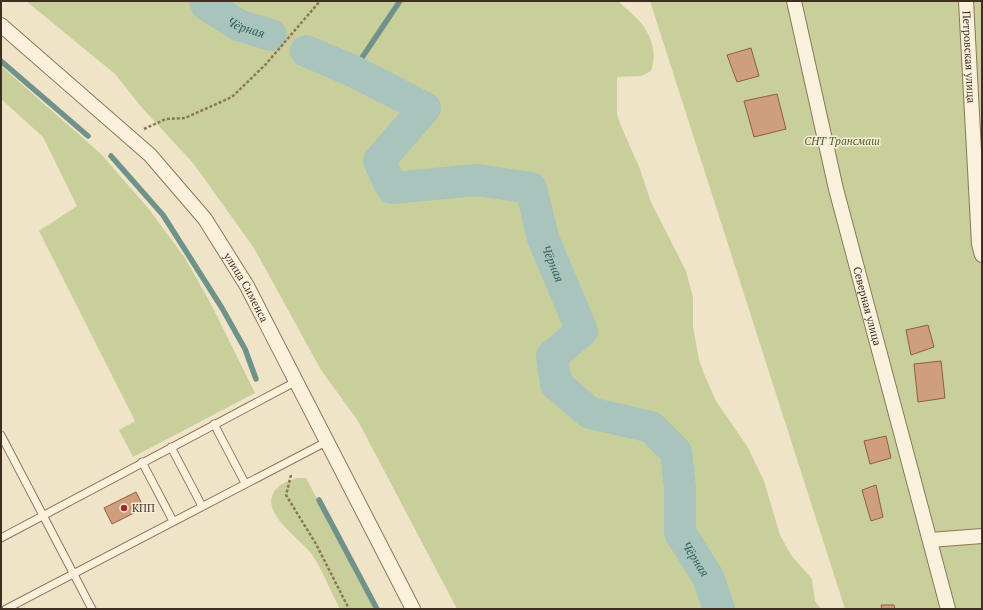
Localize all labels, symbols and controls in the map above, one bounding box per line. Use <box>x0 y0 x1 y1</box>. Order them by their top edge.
street label: Петровская улица <box>960 10 978 104</box>
water label: Чёрная <box>225 13 267 40</box>
park label: СНТ Трансмаш <box>804 134 880 148</box>
water label: Чёрная <box>539 243 568 284</box>
street label: улица Сименса <box>220 249 272 325</box>
street label: Северная улица <box>850 265 885 348</box>
place label: КПП <box>132 501 155 515</box>
marker: КПП <box>119 503 129 513</box>
water label: Чёрная <box>680 538 713 579</box>

